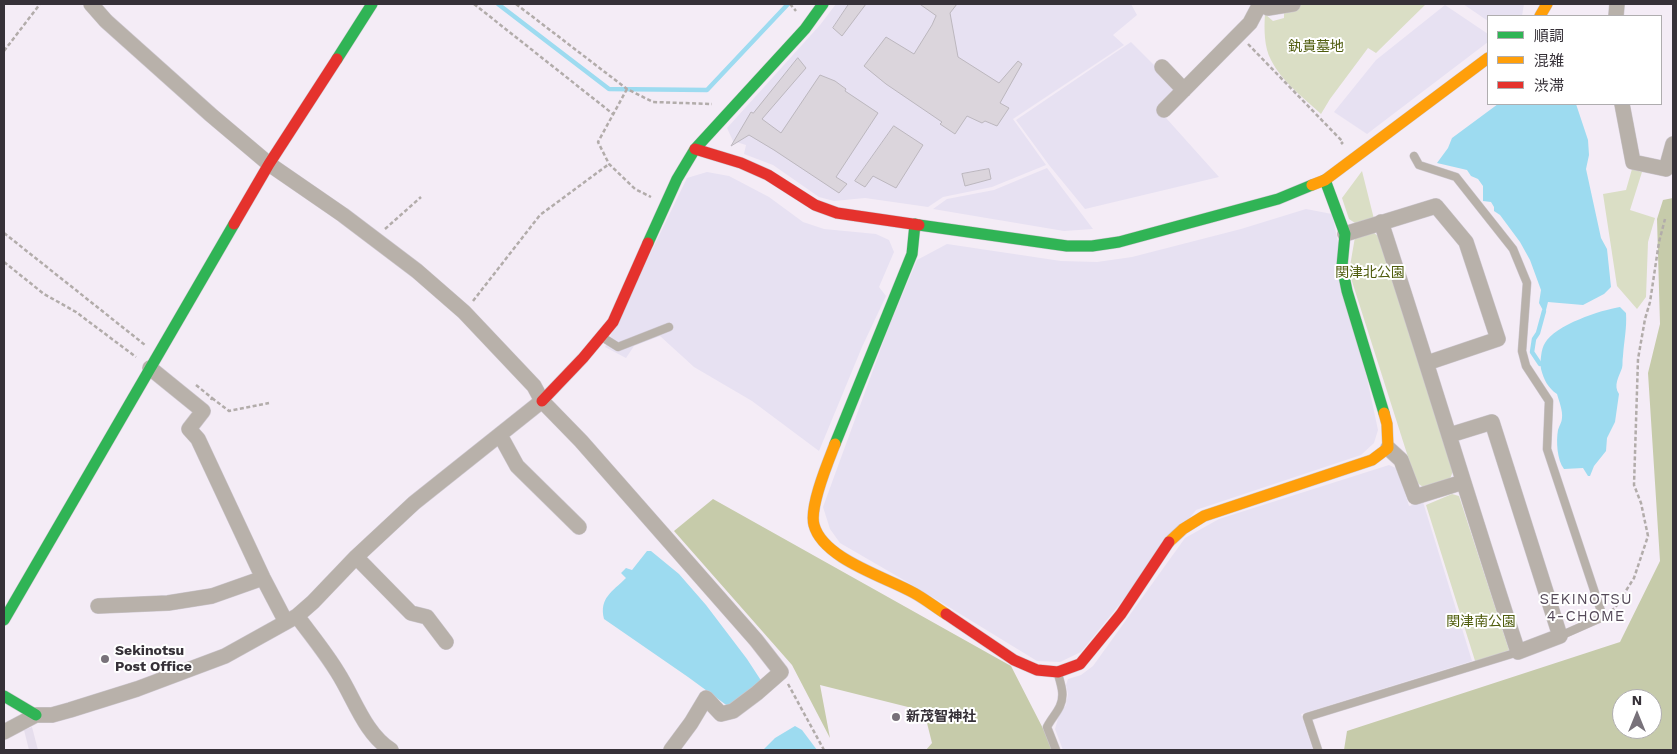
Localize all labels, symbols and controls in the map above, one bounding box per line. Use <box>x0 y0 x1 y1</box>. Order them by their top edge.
legend <box>1487 15 1662 105</box>
text: 順調 <box>1534 27 1564 45</box>
park label: 釻貴墓地 <box>1288 39 1344 55</box>
text: 混雑 <box>1534 52 1564 70</box>
text: 渋滞 <box>1534 77 1564 95</box>
park label: 関津北公園 <box>1335 265 1405 281</box>
district label: SEKINOTSU 4-CHOME <box>1538 591 1634 626</box>
park label: 関津南公園 <box>1446 614 1516 630</box>
place label: Sekinotsu Post Office <box>115 643 192 676</box>
marker: Sekinotsu Post Office <box>99 653 111 665</box>
north arrow <box>1612 689 1662 739</box>
text: N <box>1632 692 1642 708</box>
place label: 新茂智神社 <box>906 709 976 725</box>
marker: 新茂智神社 <box>890 711 902 723</box>

